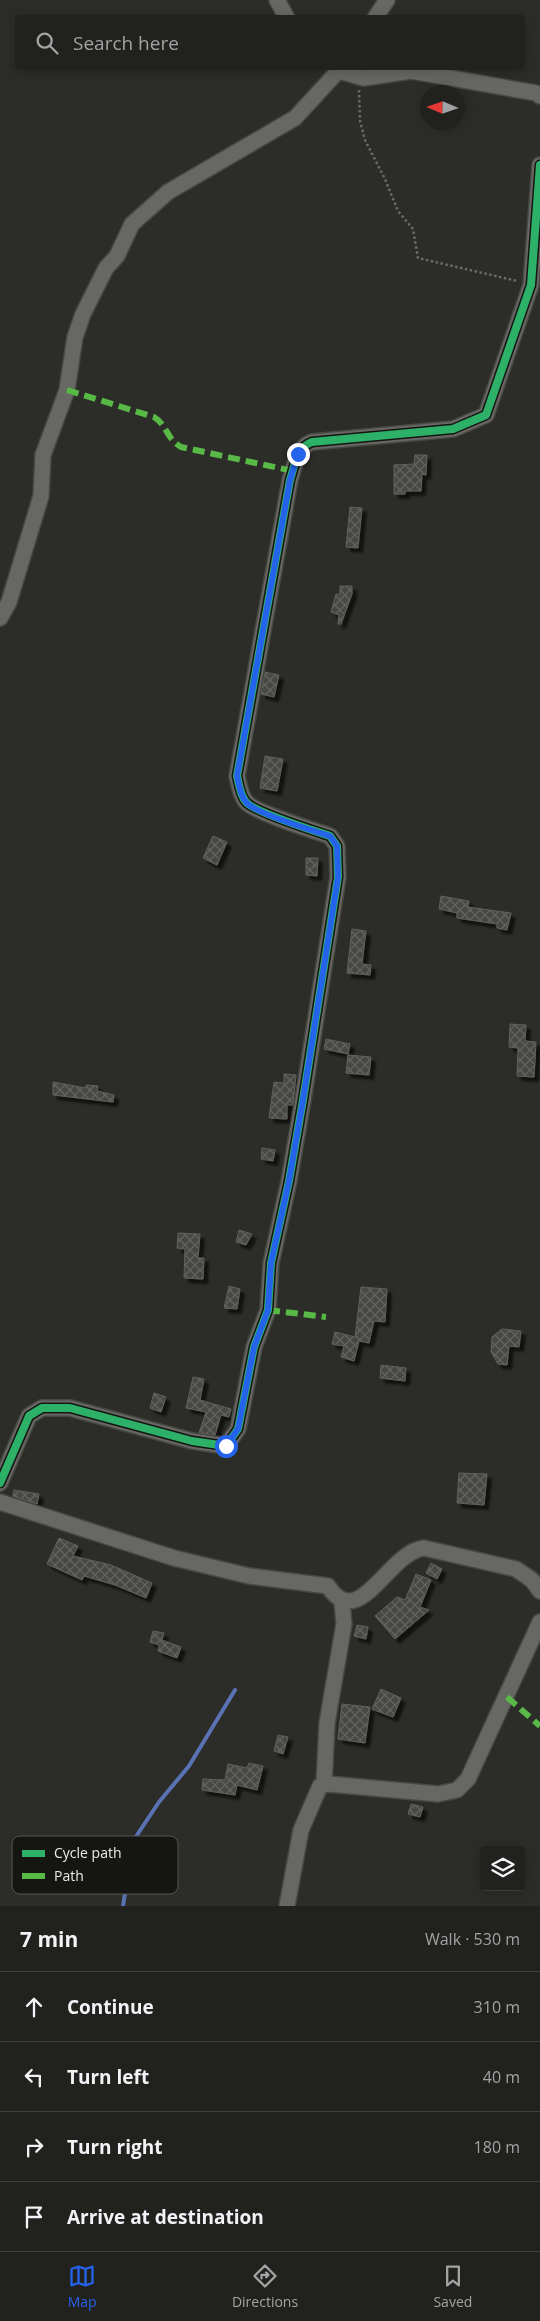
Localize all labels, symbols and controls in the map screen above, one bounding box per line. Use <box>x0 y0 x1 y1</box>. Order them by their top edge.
search box <box>15 15 525 70</box>
icon: search <box>33 29 61 57</box>
text: Search here <box>73 30 179 56</box>
north arrow <box>420 85 465 130</box>
route end <box>287 443 310 466</box>
route start <box>215 1435 238 1458</box>
legend <box>12 1836 178 1894</box>
text: Cycle path <box>54 1843 122 1862</box>
map controls <box>480 1846 525 1891</box>
button: layers <box>480 1846 525 1891</box>
text: Path <box>54 1866 84 1885</box>
text: 7 min <box>20 1925 78 1953</box>
text: Walk · 530 m <box>425 1928 520 1950</box>
icon: ahead <box>20 1993 48 2021</box>
text: Continue <box>67 1994 154 2020</box>
text: 310 m <box>474 1996 520 2018</box>
icon: left <box>20 2063 48 2091</box>
text: Turn left <box>67 2064 149 2090</box>
text: 40 m <box>483 2066 520 2088</box>
icon: right <box>20 2133 48 2161</box>
text: Turn right <box>67 2134 162 2160</box>
text: 180 m <box>474 2136 520 2158</box>
icon: arrive <box>20 2203 48 2231</box>
text: Arrive at destination <box>67 2204 264 2230</box>
tab: Map <box>68 2262 97 2311</box>
tab: Directions <box>232 2262 298 2311</box>
tab: Saved <box>433 2262 472 2311</box>

